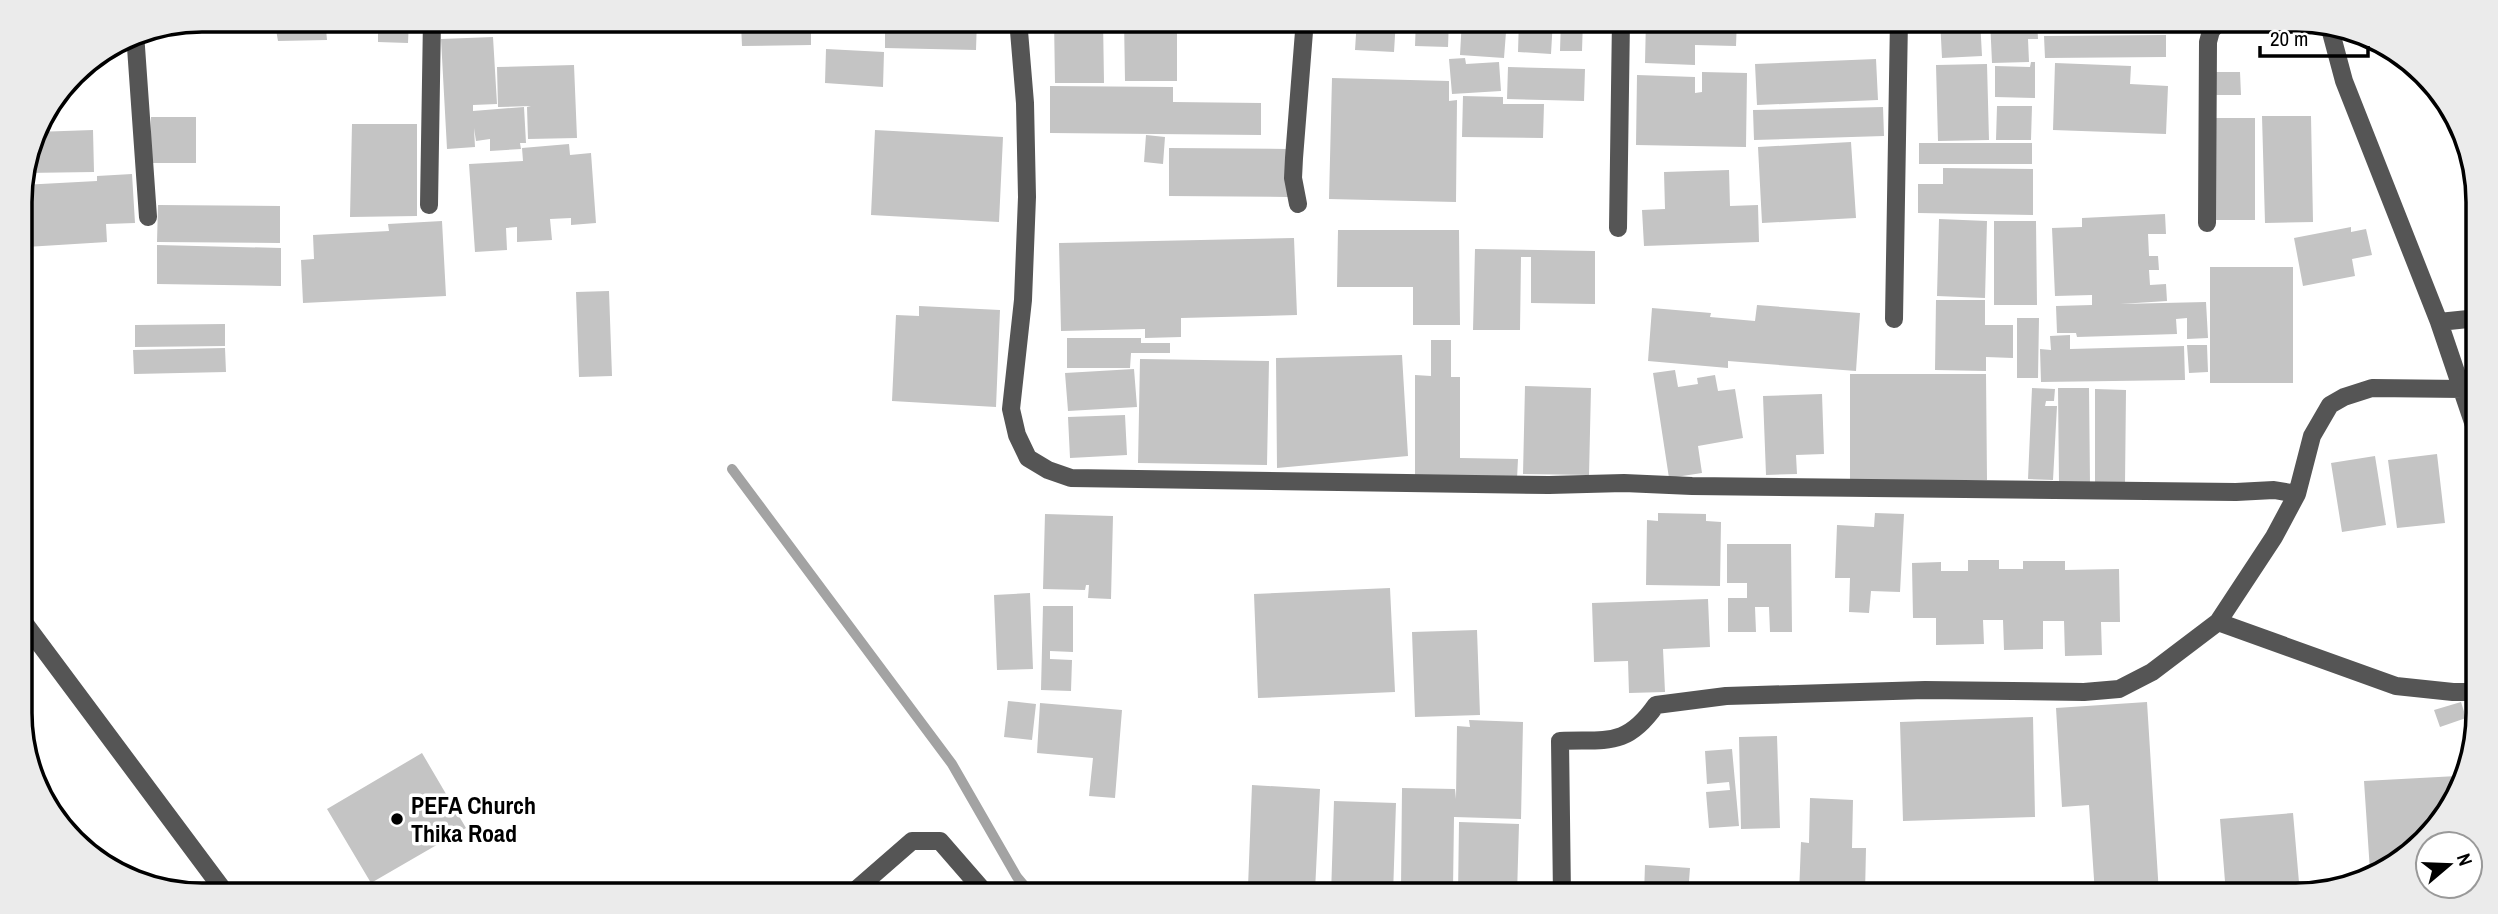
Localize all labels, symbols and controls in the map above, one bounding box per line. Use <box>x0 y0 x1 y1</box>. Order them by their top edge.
scale bar <box>2260 14 2368 58</box>
text: 20 m <box>2270 24 2308 53</box>
place label: PEFA Church Thika Road <box>411 789 536 849</box>
marker: PEFA Church Thika Road <box>389 811 405 827</box>
north arrow <box>2414 830 2484 900</box>
text: N <box>2451 850 2479 869</box>

